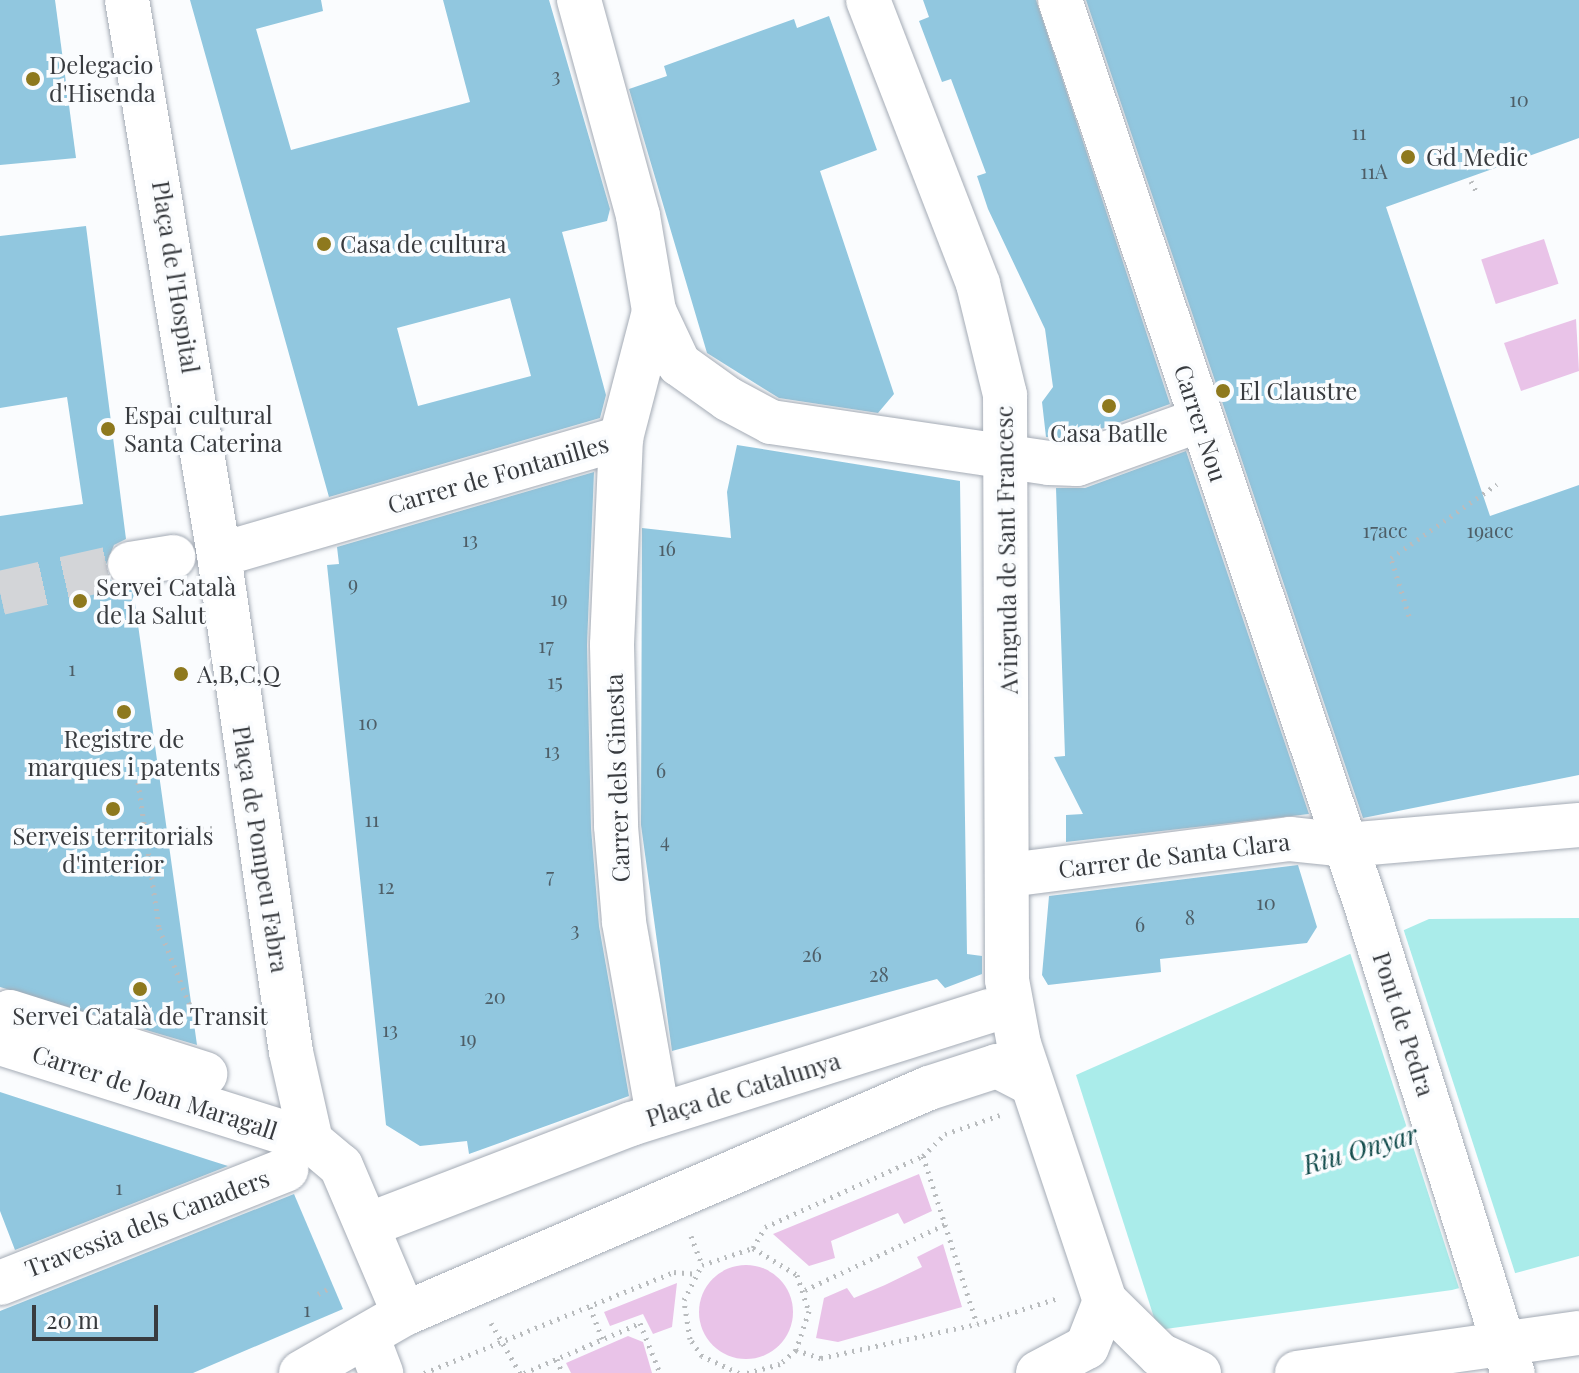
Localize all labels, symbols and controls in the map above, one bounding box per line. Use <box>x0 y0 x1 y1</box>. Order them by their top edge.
place label: Delegacio d'Hisenda <box>49 51 156 107</box>
house number: 3 <box>551 62 561 86</box>
marker: Delegacio d'Hisenda <box>24 70 42 88</box>
house number: 10 <box>1509 86 1529 110</box>
house number: 11 <box>1352 119 1366 143</box>
place label: Gd Medic <box>1426 143 1528 171</box>
marker: Gd Medic <box>1397 146 1419 168</box>
house number: 11A <box>1360 158 1388 182</box>
street label: Plaça de l'Hospital <box>146 178 206 376</box>
place label: Casa de cultura <box>340 230 507 258</box>
marker: Casa de cultura <box>315 235 333 253</box>
street label: Carrer Nou <box>1168 361 1234 485</box>
place label: El Claustre <box>1239 377 1357 405</box>
marker: El Claustre <box>1214 382 1232 400</box>
marker: Casa Batlle <box>1100 397 1118 415</box>
place label: Espai cultural Santa Caterina <box>124 401 283 457</box>
street label: Avinguda de Sant Francesc <box>989 405 1023 695</box>
place label: Casa Batlle <box>1050 419 1168 447</box>
marker: Espai cultural Santa Caterina <box>99 420 117 438</box>
street label: Carrer de Fontanilles <box>384 429 612 519</box>
house number: 17acc <box>1363 517 1407 541</box>
house number: 19acc <box>1467 517 1513 541</box>
house number: 13 <box>462 526 478 550</box>
house number: 16 <box>658 535 676 559</box>
house number: 9 <box>348 570 358 594</box>
place label: Servei Català de la Salut <box>96 573 236 629</box>
house number: 19 <box>550 585 568 609</box>
marker: Servei Català de la Salut <box>71 592 89 610</box>
house number: 17 <box>538 632 554 656</box>
house number: 1 <box>68 655 76 679</box>
place label: A,B,C,Q <box>197 660 280 688</box>
marker: A,B,C,Q <box>172 665 190 683</box>
house number: 15 <box>547 668 563 692</box>
street label: Carrer dels Ginesta <box>599 673 635 883</box>
marker: Registre de marques i patents <box>115 703 133 721</box>
house number: 10 <box>358 709 378 733</box>
street label: Plaça de Pompeu Fabra <box>227 723 295 975</box>
place label: Registre de marques i patents <box>28 725 220 781</box>
house number: 13 <box>544 737 560 761</box>
house number: 6 <box>656 757 666 781</box>
marker: Serveis territorials d'interior <box>104 800 122 818</box>
house number: 11 <box>365 806 379 830</box>
place label: Serveis territorials d'interior <box>12 822 214 878</box>
street label: Carrer de Santa Clara <box>1056 826 1292 884</box>
house number: 4 <box>660 827 670 851</box>
house number: 7 <box>546 862 554 886</box>
house number: 12 <box>378 873 394 897</box>
house number: 10 <box>1256 889 1276 913</box>
house number: 8 <box>1185 904 1195 928</box>
house number: 6 <box>1135 911 1145 935</box>
house number: 3 <box>570 916 580 940</box>
house number: 26 <box>802 941 822 965</box>
street label: Pont de Pedra <box>1367 948 1441 1100</box>
house number: 28 <box>869 961 889 985</box>
marker: Servei Català de Transit <box>131 980 149 998</box>
house number: 20 <box>484 983 506 1007</box>
place label: Servei Català de Transit <box>12 1002 268 1030</box>
house number: 13 <box>382 1016 398 1040</box>
house number: 19 <box>459 1025 477 1049</box>
street label: Carrer de Joan Maragall <box>29 1039 281 1145</box>
street label: Plaça de Catalunya <box>642 1046 844 1132</box>
water label: Riu Onyar <box>1299 1118 1421 1180</box>
street label: Travessia dels Canaders <box>21 1163 273 1283</box>
house number: 1 <box>115 1174 123 1198</box>
scale bar <box>36 1289 162 1339</box>
house number: 1 <box>303 1296 311 1320</box>
text: 20 m <box>46 1303 99 1335</box>

